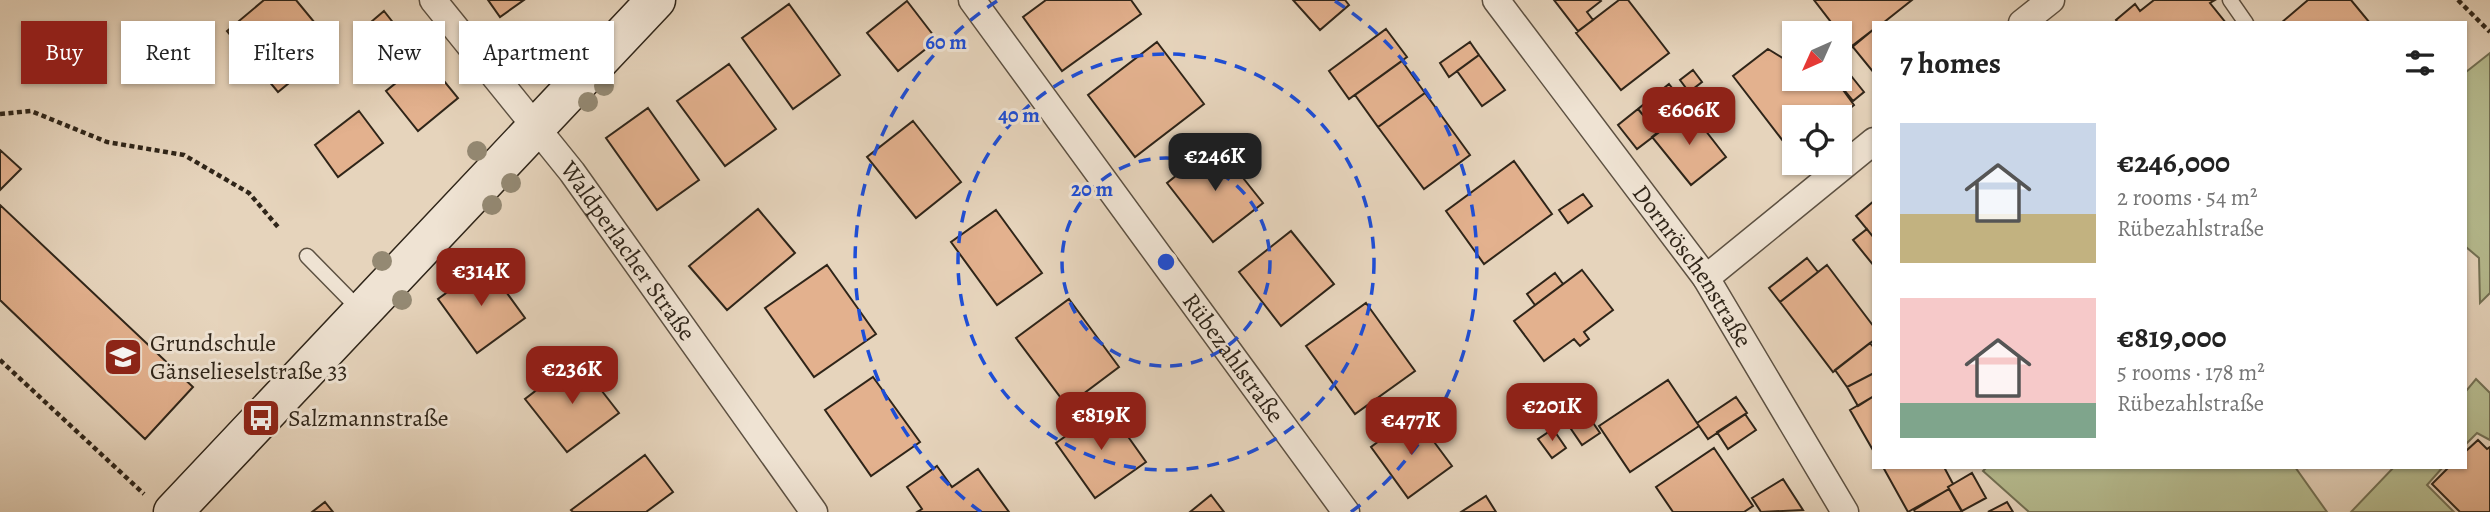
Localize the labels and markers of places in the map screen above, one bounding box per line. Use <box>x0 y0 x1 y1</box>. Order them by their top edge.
pin: €606K <box>1640 88 1738 147</box>
pin: €246K <box>1166 134 1264 193</box>
pin: €314K <box>432 248 530 308</box>
centre of rings <box>1154 250 1178 274</box>
place label: Grundschule Gänselieselstraße 33 <box>150 327 348 387</box>
school or university icon: Grundschule Gänselieselstraße 33 <box>102 336 144 378</box>
pin: €236K <box>523 346 621 406</box>
pin: €201K <box>1503 384 1601 443</box>
pin: €819K <box>1052 392 1150 452</box>
bus stop icon: Salzmannstraße <box>240 397 282 439</box>
pin: €477K <box>1362 398 1460 457</box>
place label: Salzmannstraße <box>288 402 448 434</box>

